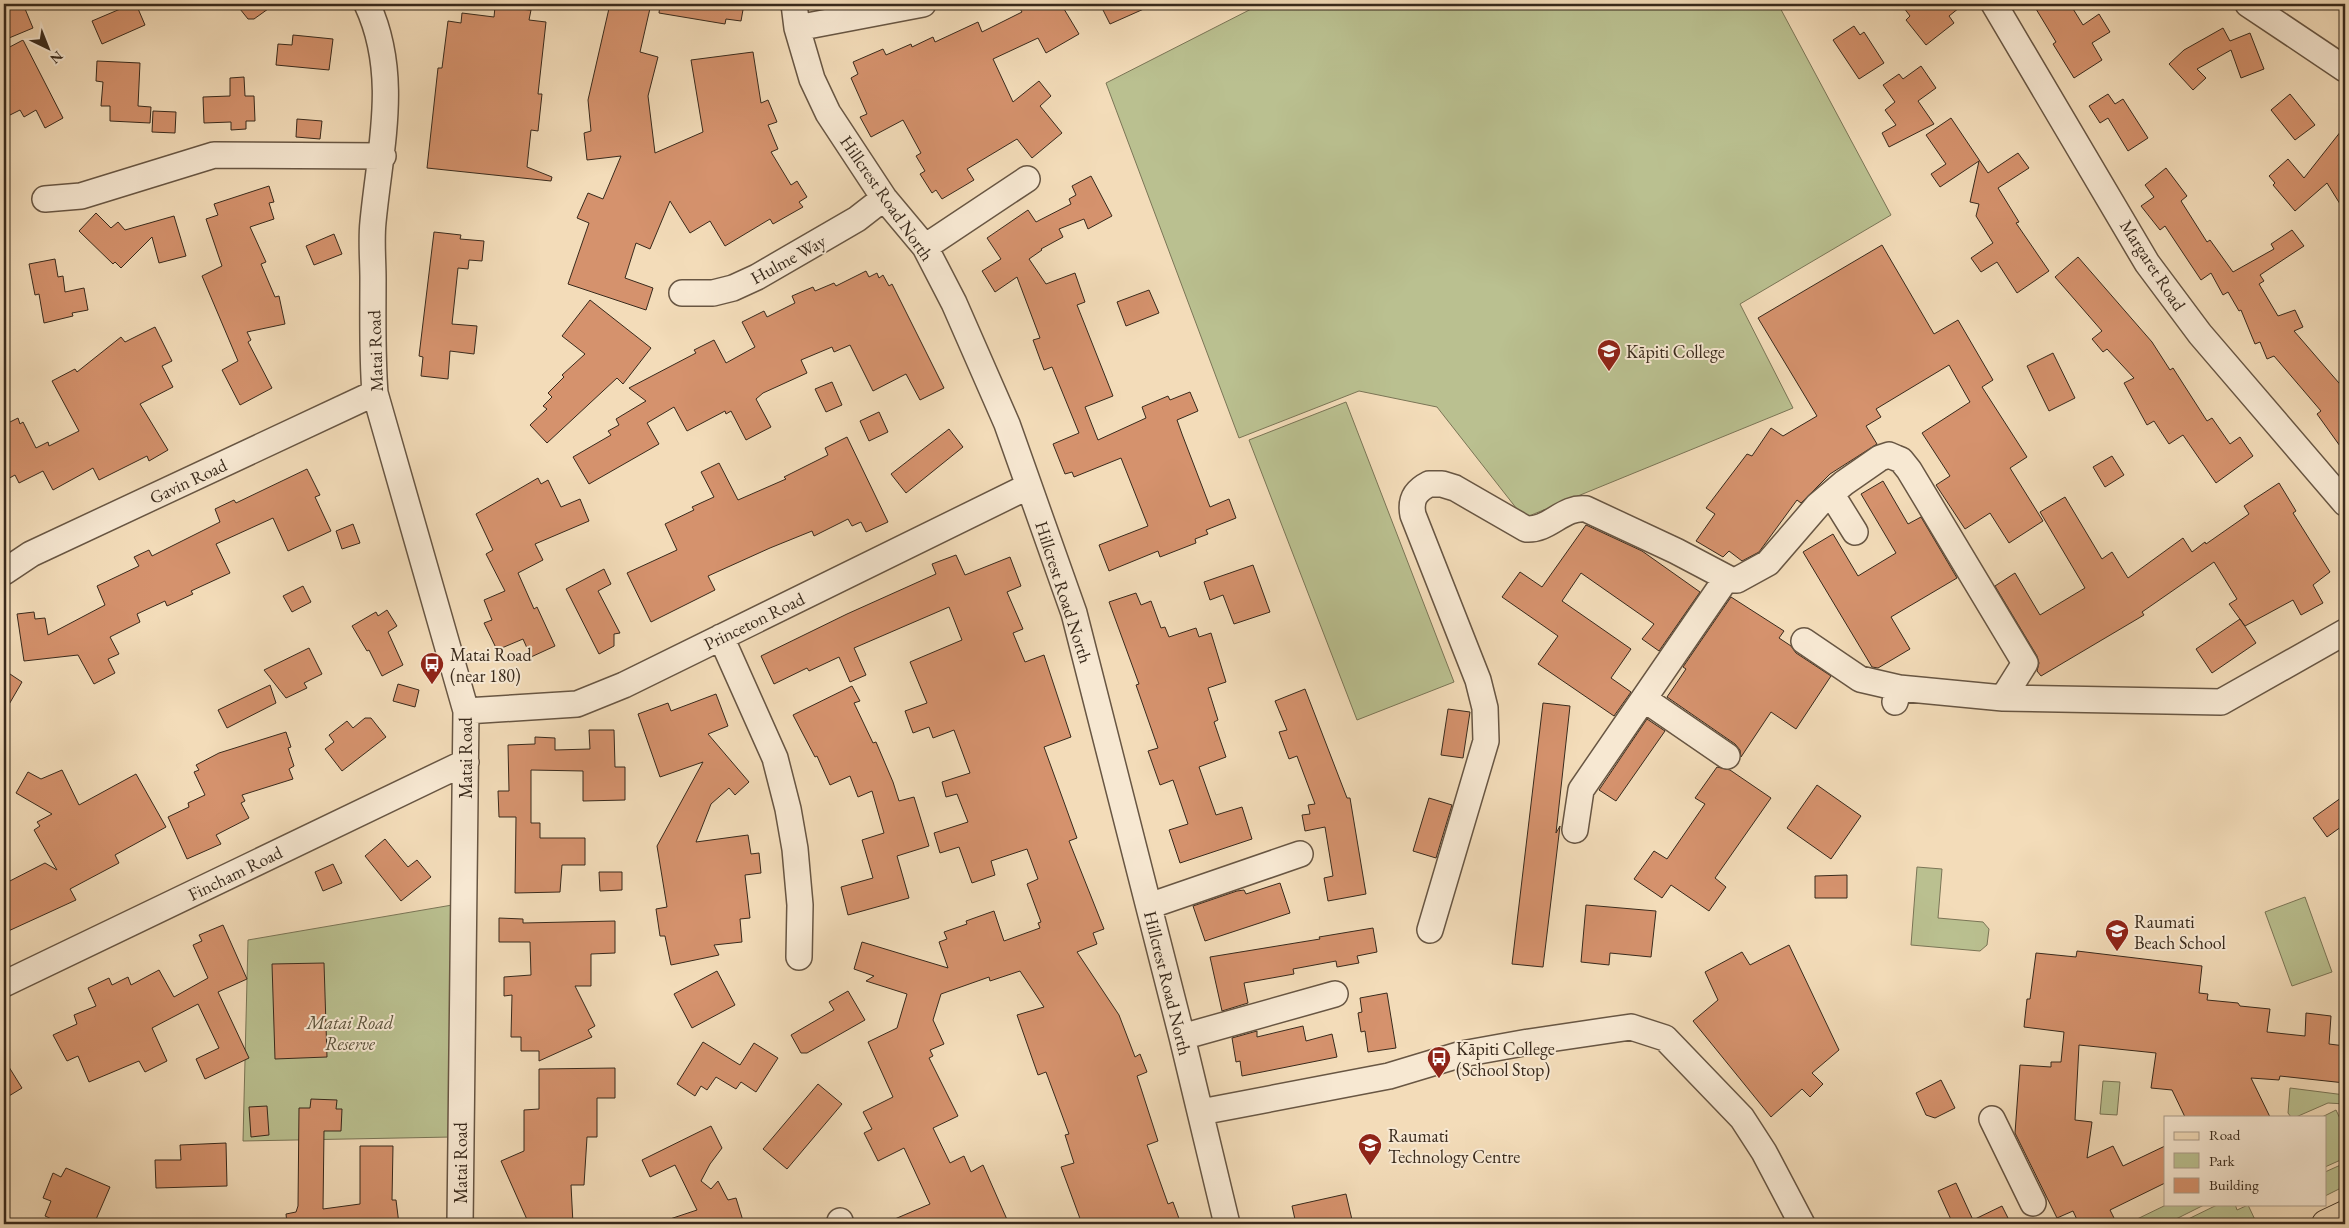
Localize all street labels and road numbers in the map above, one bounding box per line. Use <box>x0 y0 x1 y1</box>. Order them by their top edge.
street label: Hillcrest Road North <box>835 131 939 265</box>
street label: Margaret Road <box>2115 215 2191 316</box>
street label: Hulme Way <box>746 229 830 289</box>
street label: Matai Road <box>362 309 388 392</box>
street label: Gavin Road <box>146 453 231 509</box>
street label: Hillcrest Road North <box>1030 518 1098 666</box>
street label: Princeton Road <box>700 586 809 655</box>
street label: Matai Road <box>454 716 477 799</box>
street label: Fincham Road <box>184 840 287 906</box>
street label: Hillcrest Road North <box>1139 908 1197 1058</box>
street label: Matai Road <box>449 1121 472 1204</box>

